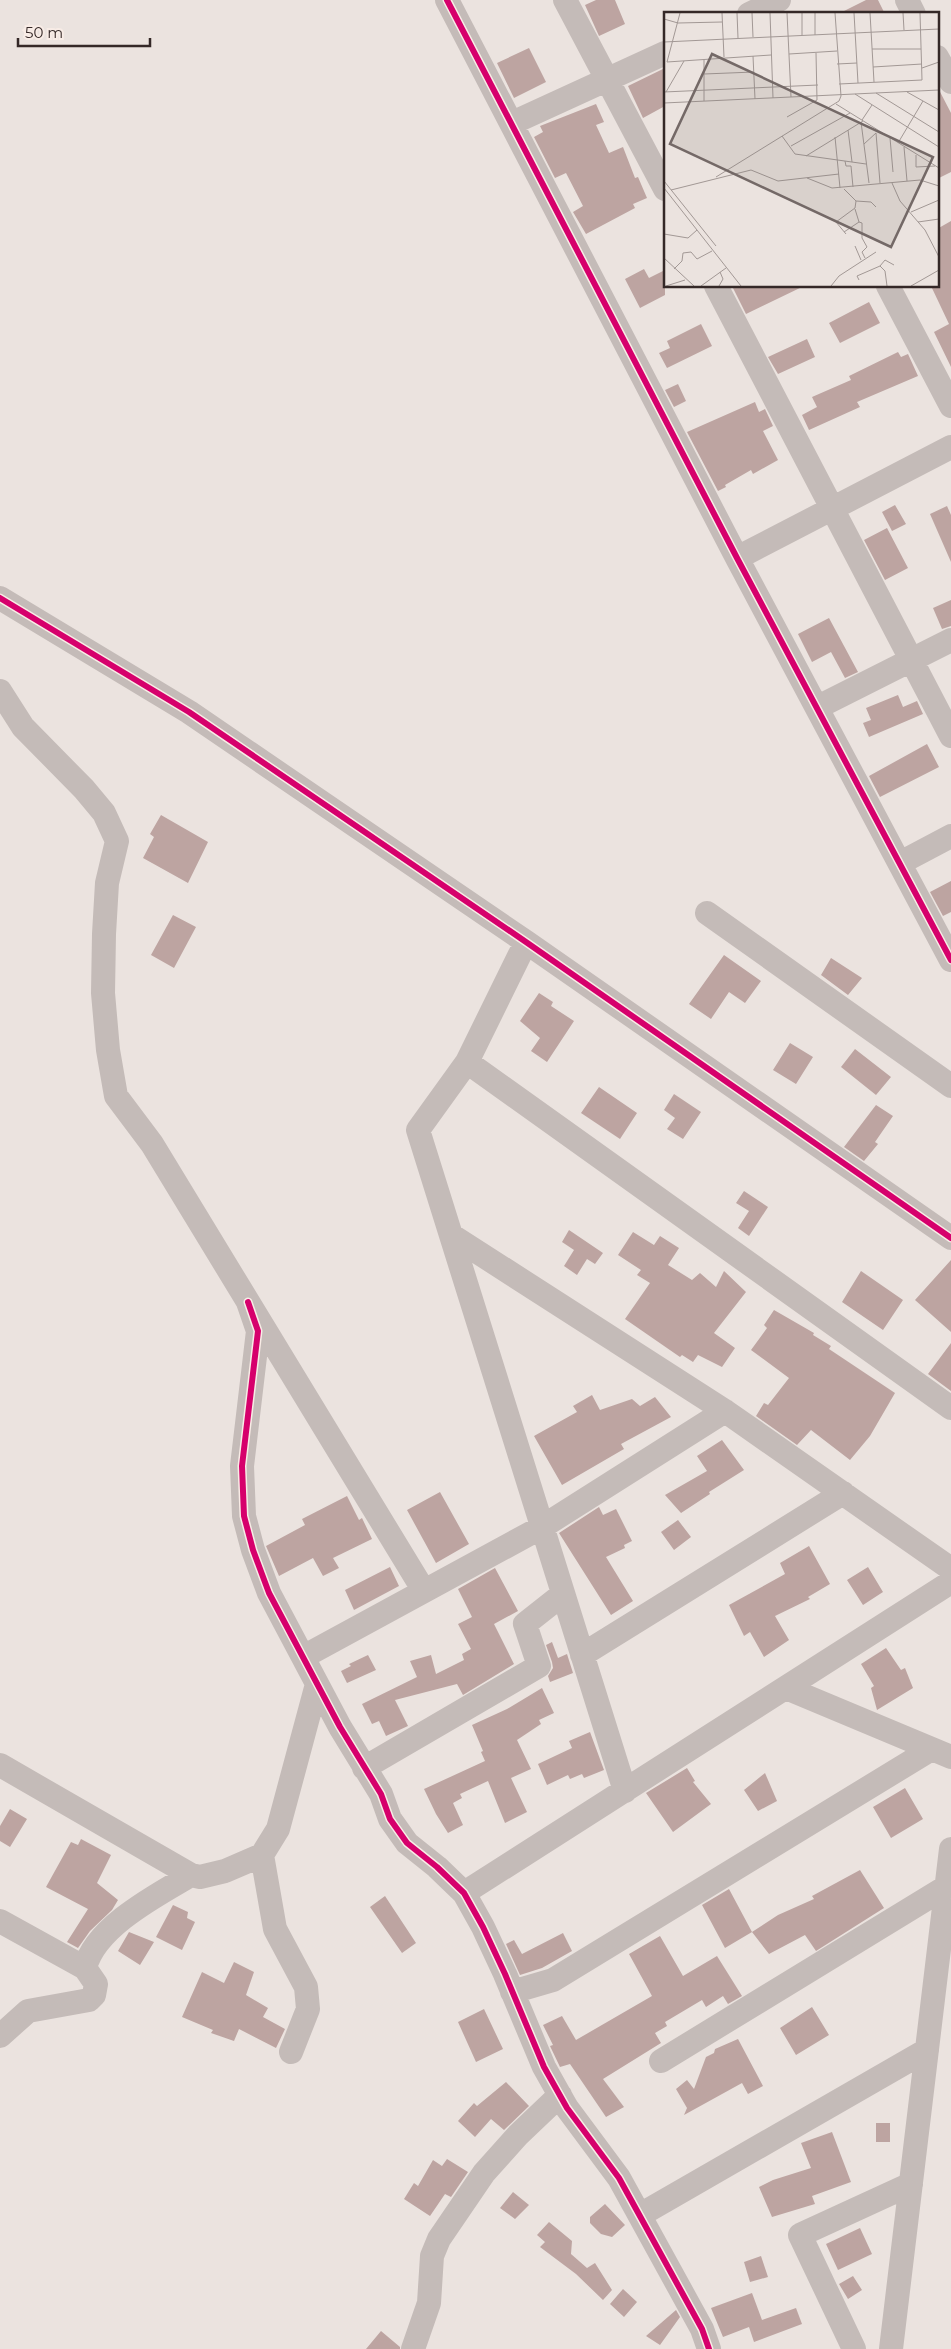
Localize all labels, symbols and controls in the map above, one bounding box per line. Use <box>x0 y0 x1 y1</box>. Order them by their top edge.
inset map <box>664 12 938 288</box>
scale bar <box>18 15 150 47</box>
text: 50 m <box>25 23 63 42</box>

